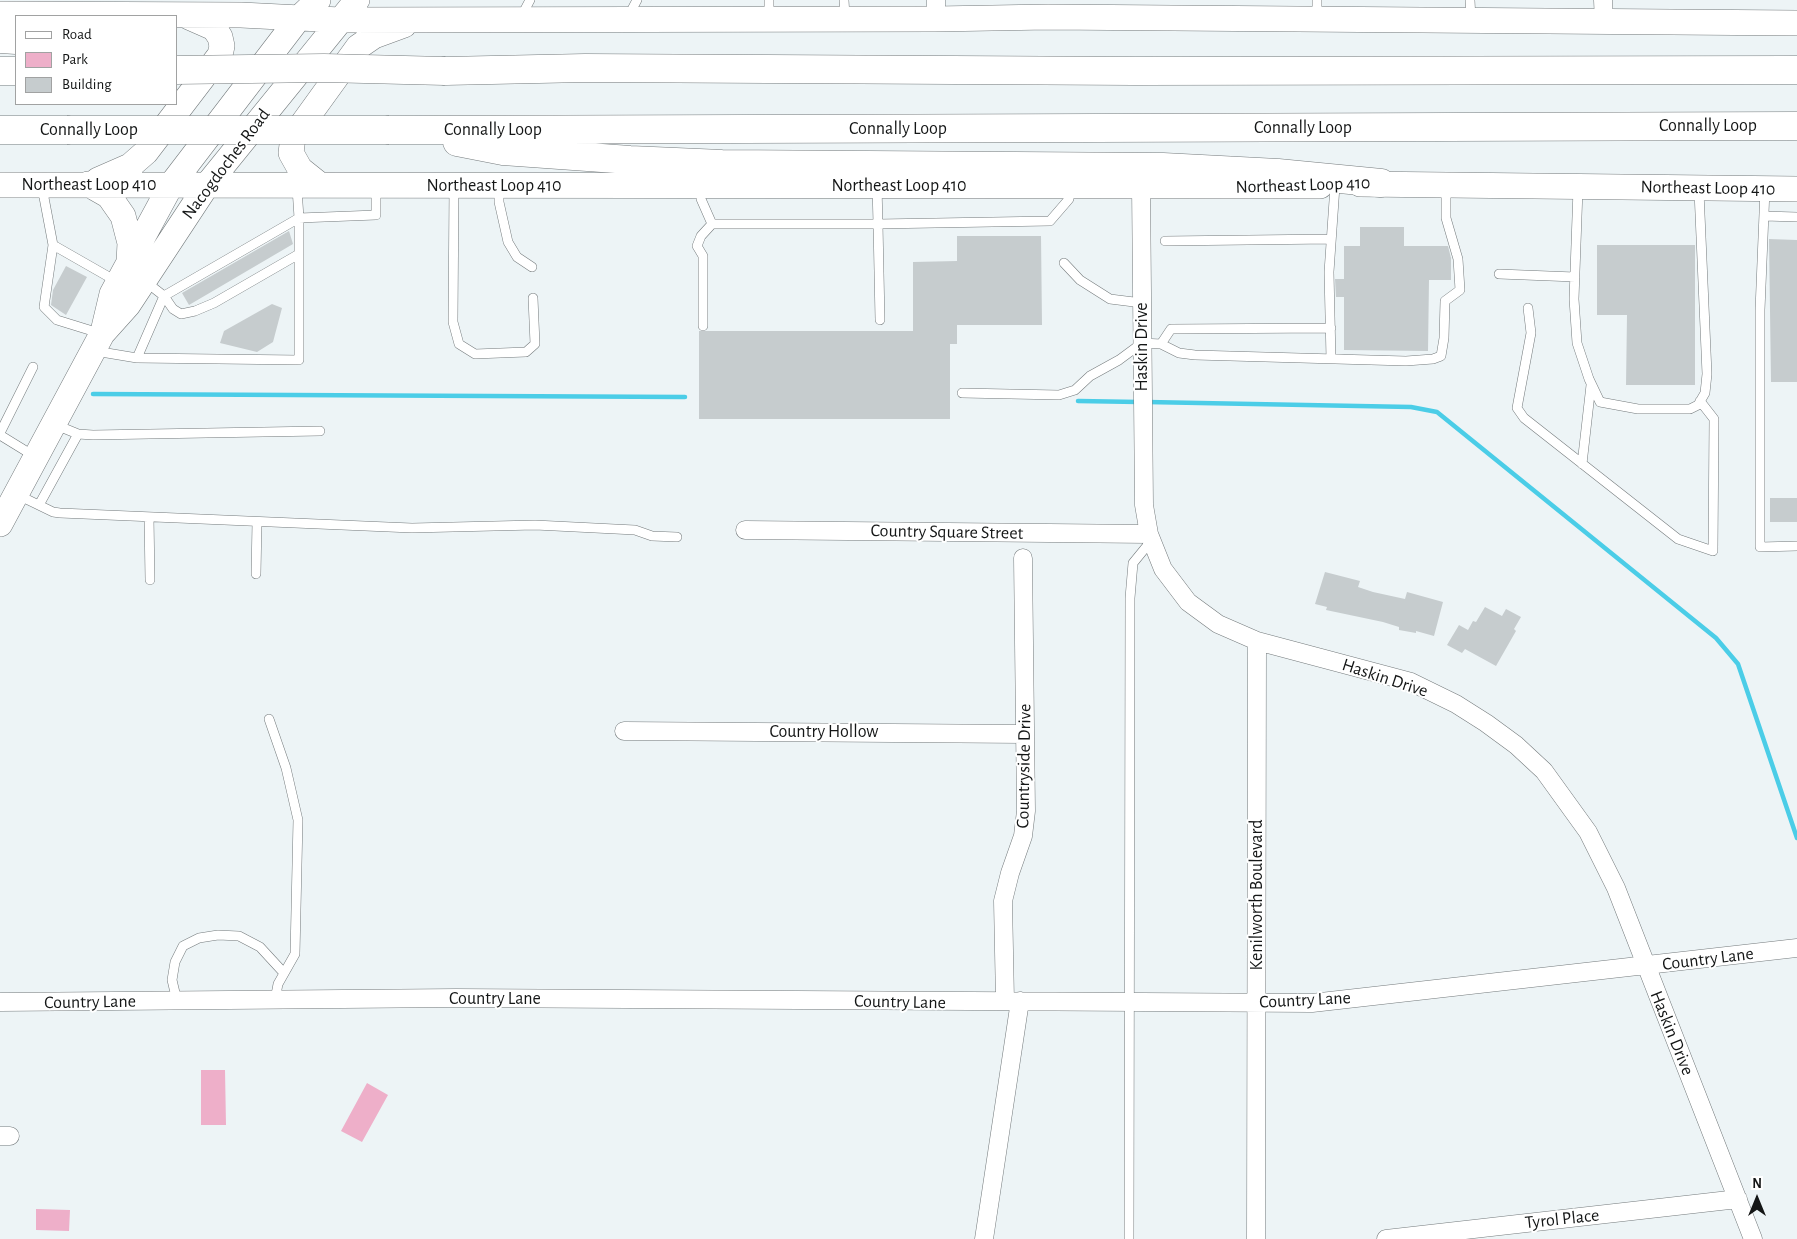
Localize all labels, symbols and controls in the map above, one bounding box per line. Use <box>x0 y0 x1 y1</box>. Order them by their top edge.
legend <box>15 15 178 105</box>
text: Road <box>62 27 92 42</box>
text: Park <box>62 52 88 67</box>
text: Building <box>62 77 112 92</box>
street label: Nacogdoches Road <box>177 104 275 224</box>
street label: Connally Loop <box>1659 115 1757 137</box>
street label: Connally Loop <box>1254 117 1352 139</box>
street label: Connally Loop <box>849 118 947 140</box>
street label: Connally Loop <box>40 119 138 141</box>
street label: Connally Loop <box>444 119 542 141</box>
street label: Northeast Loop 410 <box>1235 172 1371 198</box>
street label: Northeast Loop 410 <box>22 174 156 196</box>
street label: Northeast Loop 410 <box>427 175 561 197</box>
street label: Northeast Loop 410 <box>832 175 966 197</box>
street label: Northeast Loop 410 <box>1640 176 1776 200</box>
street label: Haskin Drive <box>1131 302 1153 392</box>
street label: Country Square Street <box>871 520 1023 544</box>
street label: Haskin Drive <box>1339 654 1431 702</box>
street label: Countryside Drive <box>1012 704 1036 828</box>
street label: Country Hollow <box>770 721 878 743</box>
street label: Kenilworth Boulevard <box>1246 819 1268 971</box>
street label: Country Lane <box>1661 943 1755 975</box>
street label: Country Lane <box>1259 987 1351 1013</box>
street label: Country Lane <box>449 988 541 1010</box>
street label: Haskin Drive <box>1645 988 1699 1078</box>
street label: Country Lane <box>44 990 136 1014</box>
street label: Country Lane <box>854 990 946 1014</box>
north arrow <box>1732 1174 1782 1224</box>
text: N <box>1752 1177 1762 1191</box>
street label: Tyrol Place <box>1524 1204 1600 1234</box>

